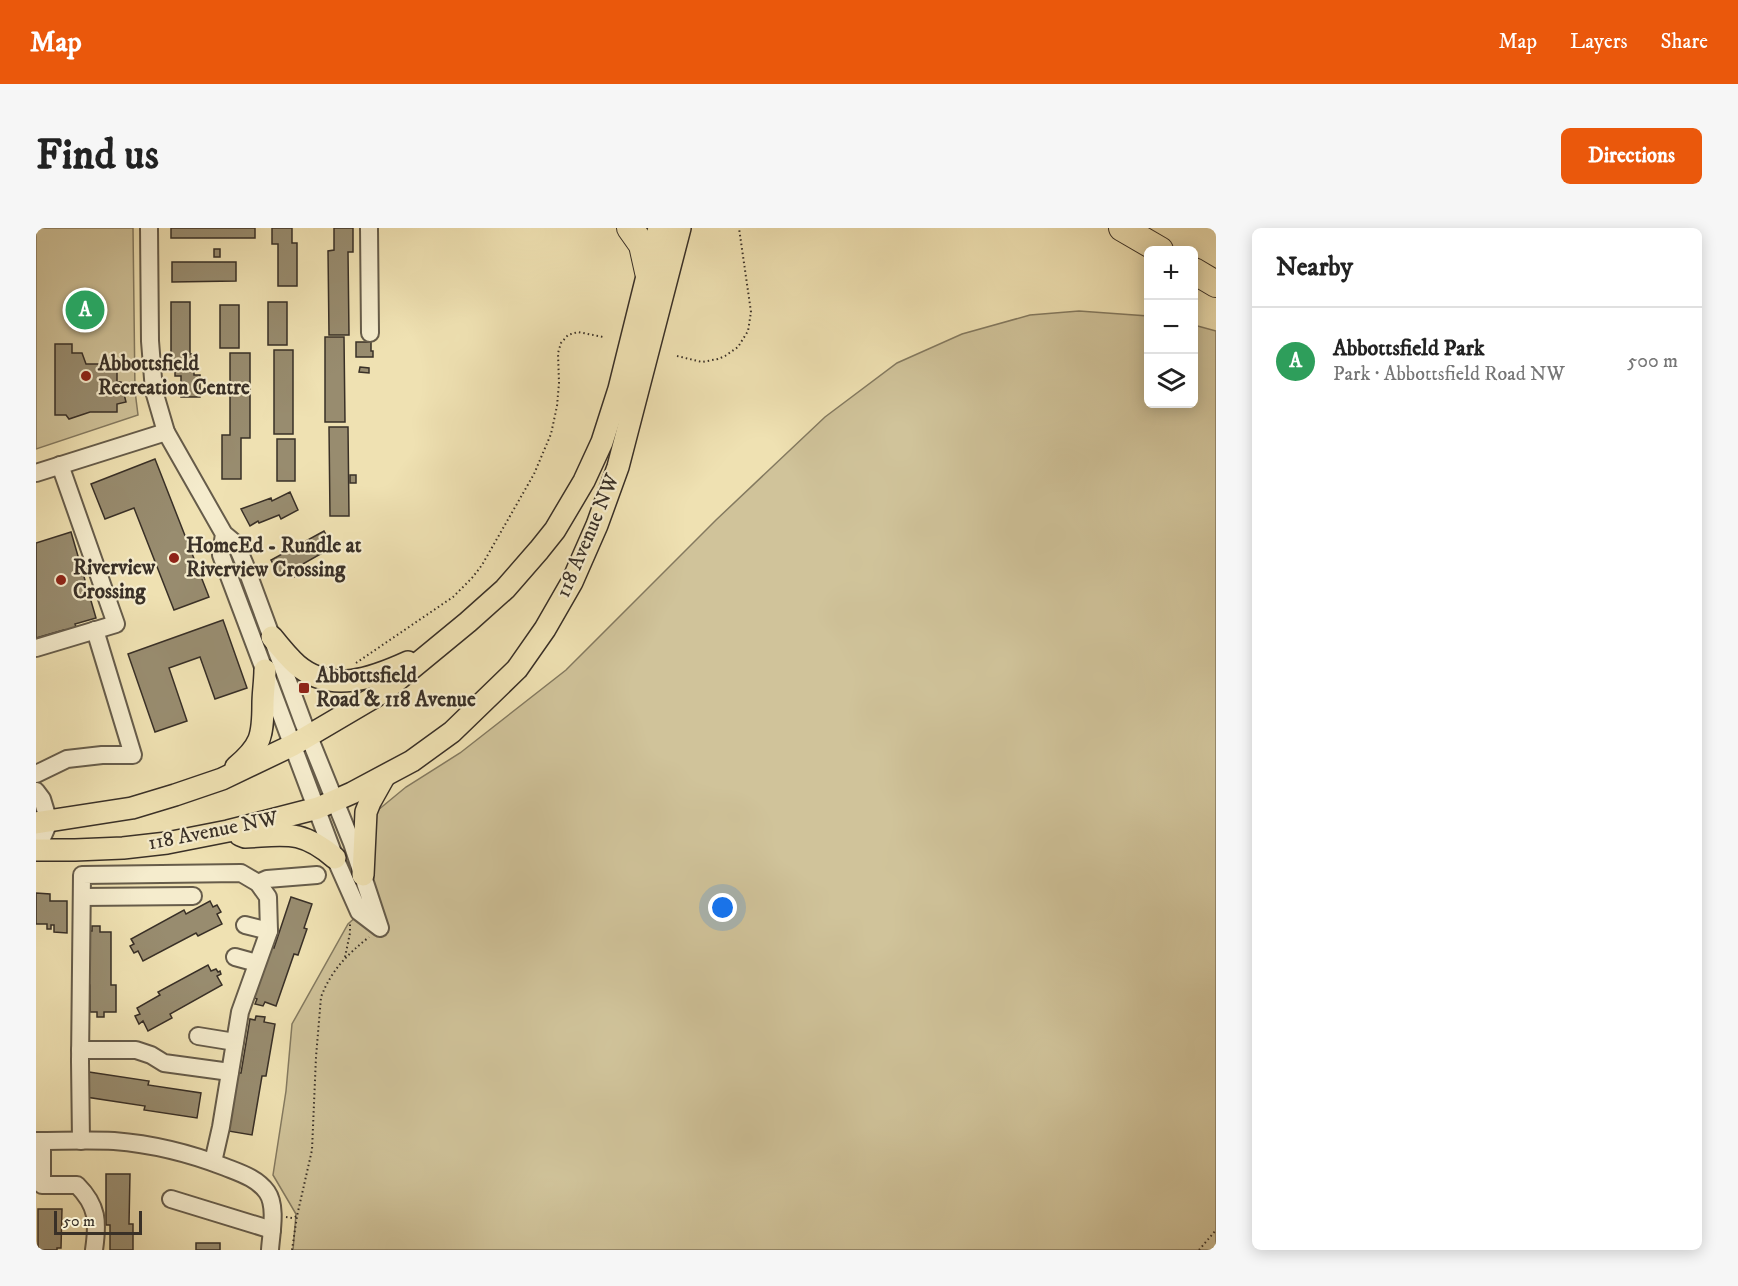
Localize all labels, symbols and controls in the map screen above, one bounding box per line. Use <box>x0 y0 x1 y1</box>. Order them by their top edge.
text: Map <box>30 25 82 60</box>
text: Map <box>1498 29 1537 55</box>
text: Layers <box>1570 29 1628 55</box>
text: Share <box>1661 29 1708 55</box>
button: Directions <box>1561 128 1702 184</box>
text: Find us <box>36 130 159 182</box>
map controls <box>1144 246 1198 408</box>
button: + <box>1144 246 1198 300</box>
text: Nearby <box>1276 251 1353 284</box>
pin: A <box>65 288 104 332</box>
button: − <box>1144 300 1198 354</box>
text: Abbottsfield Park <box>1333 335 1485 362</box>
text: A <box>1289 349 1302 374</box>
text: 500 m <box>1627 349 1678 374</box>
place label: Abbottsfield Recreation Centre <box>97 351 250 401</box>
button: layers <box>1144 354 1198 408</box>
text: Park · Abbottsfield Road NW <box>1333 362 1565 387</box>
marker: Abbottsfield Recreation Centre <box>79 369 93 383</box>
street label: 118 Avenue NW <box>550 469 626 602</box>
place label: HomeEd - Rundle at Riverview Crossing <box>186 533 362 583</box>
marker: HomeEd - Rundle at Riverview Crossing <box>167 551 181 565</box>
place label: Riverview Crossing <box>73 555 156 605</box>
marker: Riverview Crossing <box>54 573 68 587</box>
place label: Abbottsfield Road & 118 Avenue <box>315 663 476 713</box>
marker: Abbottsfield Road & 118 Avenue <box>297 681 311 695</box>
street label: 118 Avenue NW <box>146 806 281 856</box>
your location <box>708 893 737 922</box>
scale bar <box>54 1208 142 1236</box>
text: 50 m <box>63 1211 95 1231</box>

